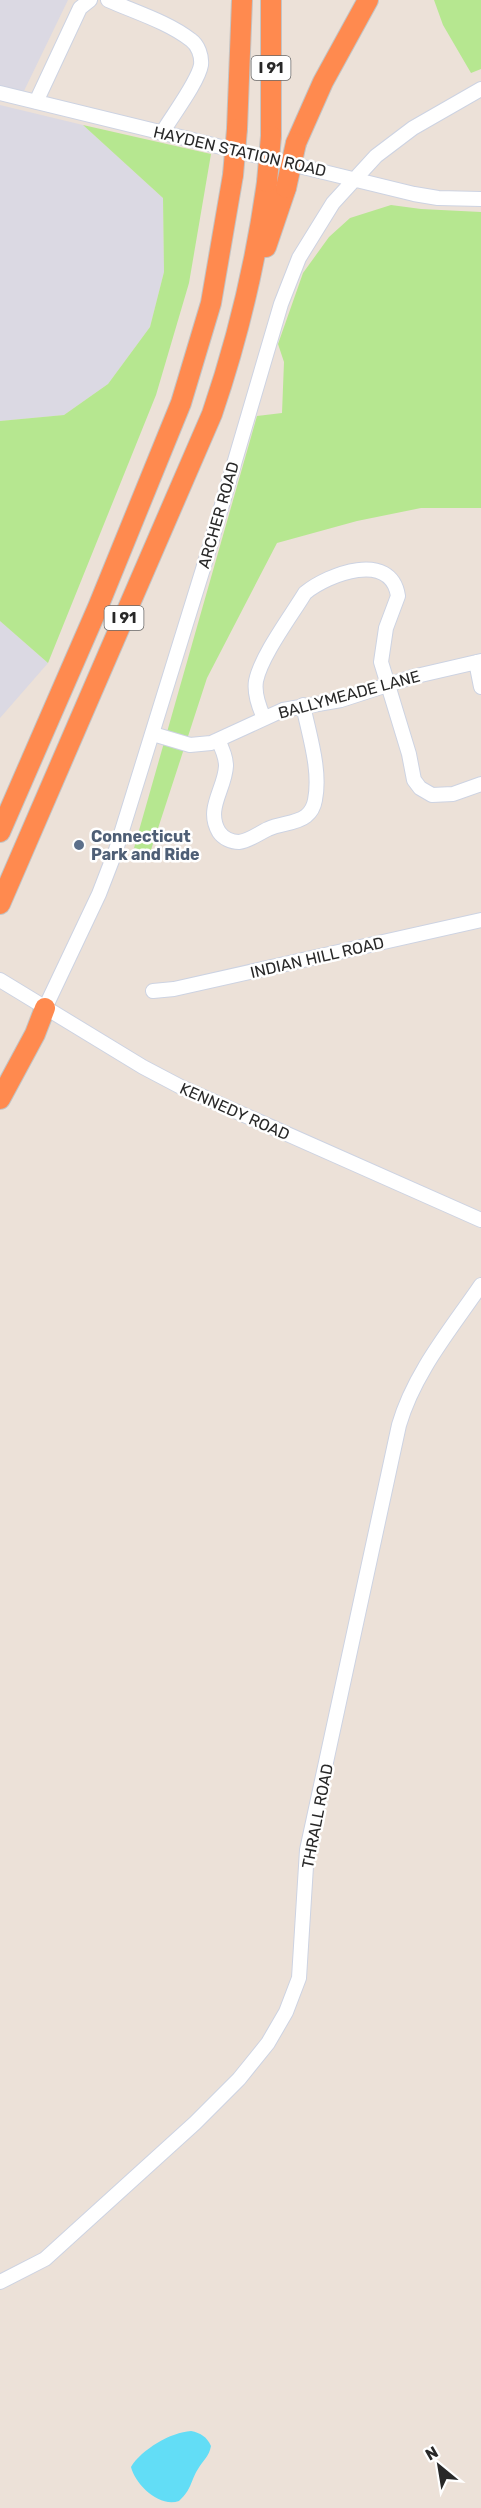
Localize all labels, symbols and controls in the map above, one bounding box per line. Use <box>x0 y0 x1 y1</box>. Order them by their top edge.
road number: I 91 <box>252 56 290 80</box>
street label: HAYDEN STATION ROAD <box>152 122 328 181</box>
street label: ARCHER ROAD <box>194 460 243 571</box>
road number: I 91 <box>104 606 144 630</box>
street label: BALLYMEADE LANE <box>276 666 422 723</box>
place label: Connecticut Park and Ride <box>91 827 200 864</box>
marker: Connecticut Park and Ride <box>72 838 86 852</box>
street label: INDIAN HILL ROAD <box>248 933 386 982</box>
street label: KENNEDY ROAD <box>177 1079 293 1144</box>
street label: THRALL ROAD <box>298 1762 337 1870</box>
north arrow <box>409 2436 469 2496</box>
text: N <box>422 2442 441 2465</box>

